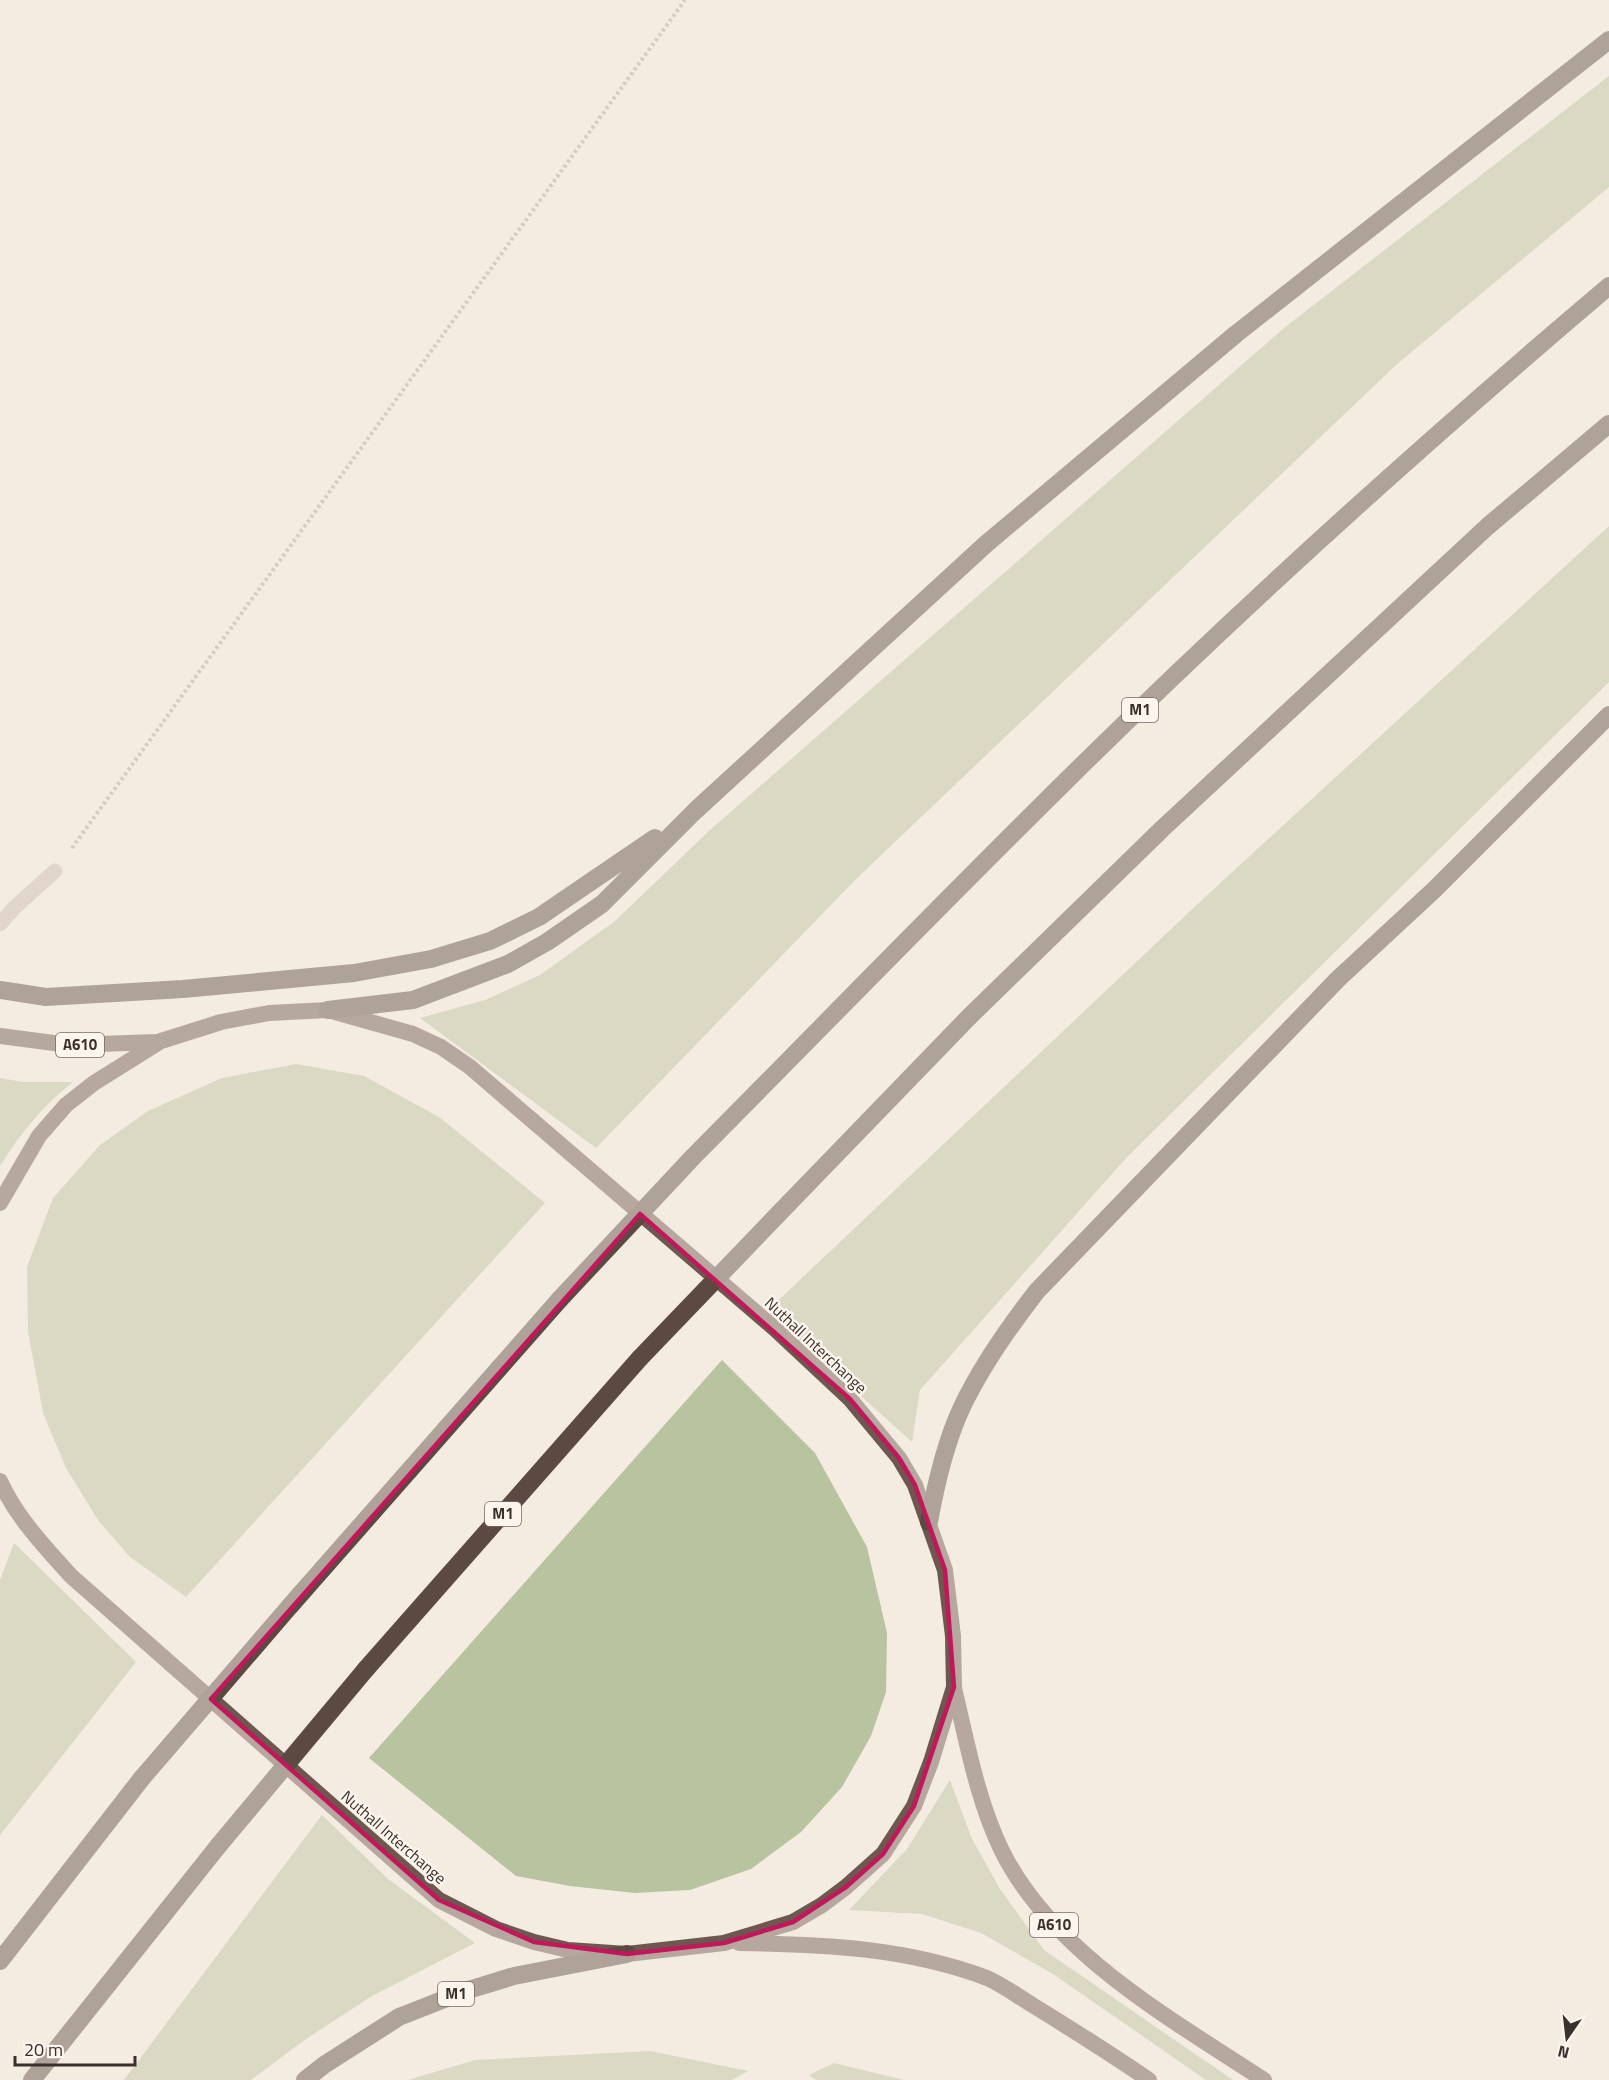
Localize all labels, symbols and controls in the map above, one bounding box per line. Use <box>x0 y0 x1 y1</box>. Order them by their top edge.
road number: M1 <box>1122 698 1158 722</box>
road number: A610 <box>56 1033 104 1057</box>
street label: Nuthall Interchange <box>759 1291 873 1399</box>
road number: M1 <box>485 1502 521 1526</box>
street label: Nuthall Interchange <box>336 1784 452 1890</box>
road number: A610 <box>1030 1913 1078 1937</box>
road number: M1 <box>438 1982 474 2006</box>
north arrow <box>1537 2008 1597 2068</box>
scale bar <box>15 2029 135 2067</box>
text: 20 m <box>24 2036 63 2063</box>
text: N <box>1555 2040 1572 2066</box>

